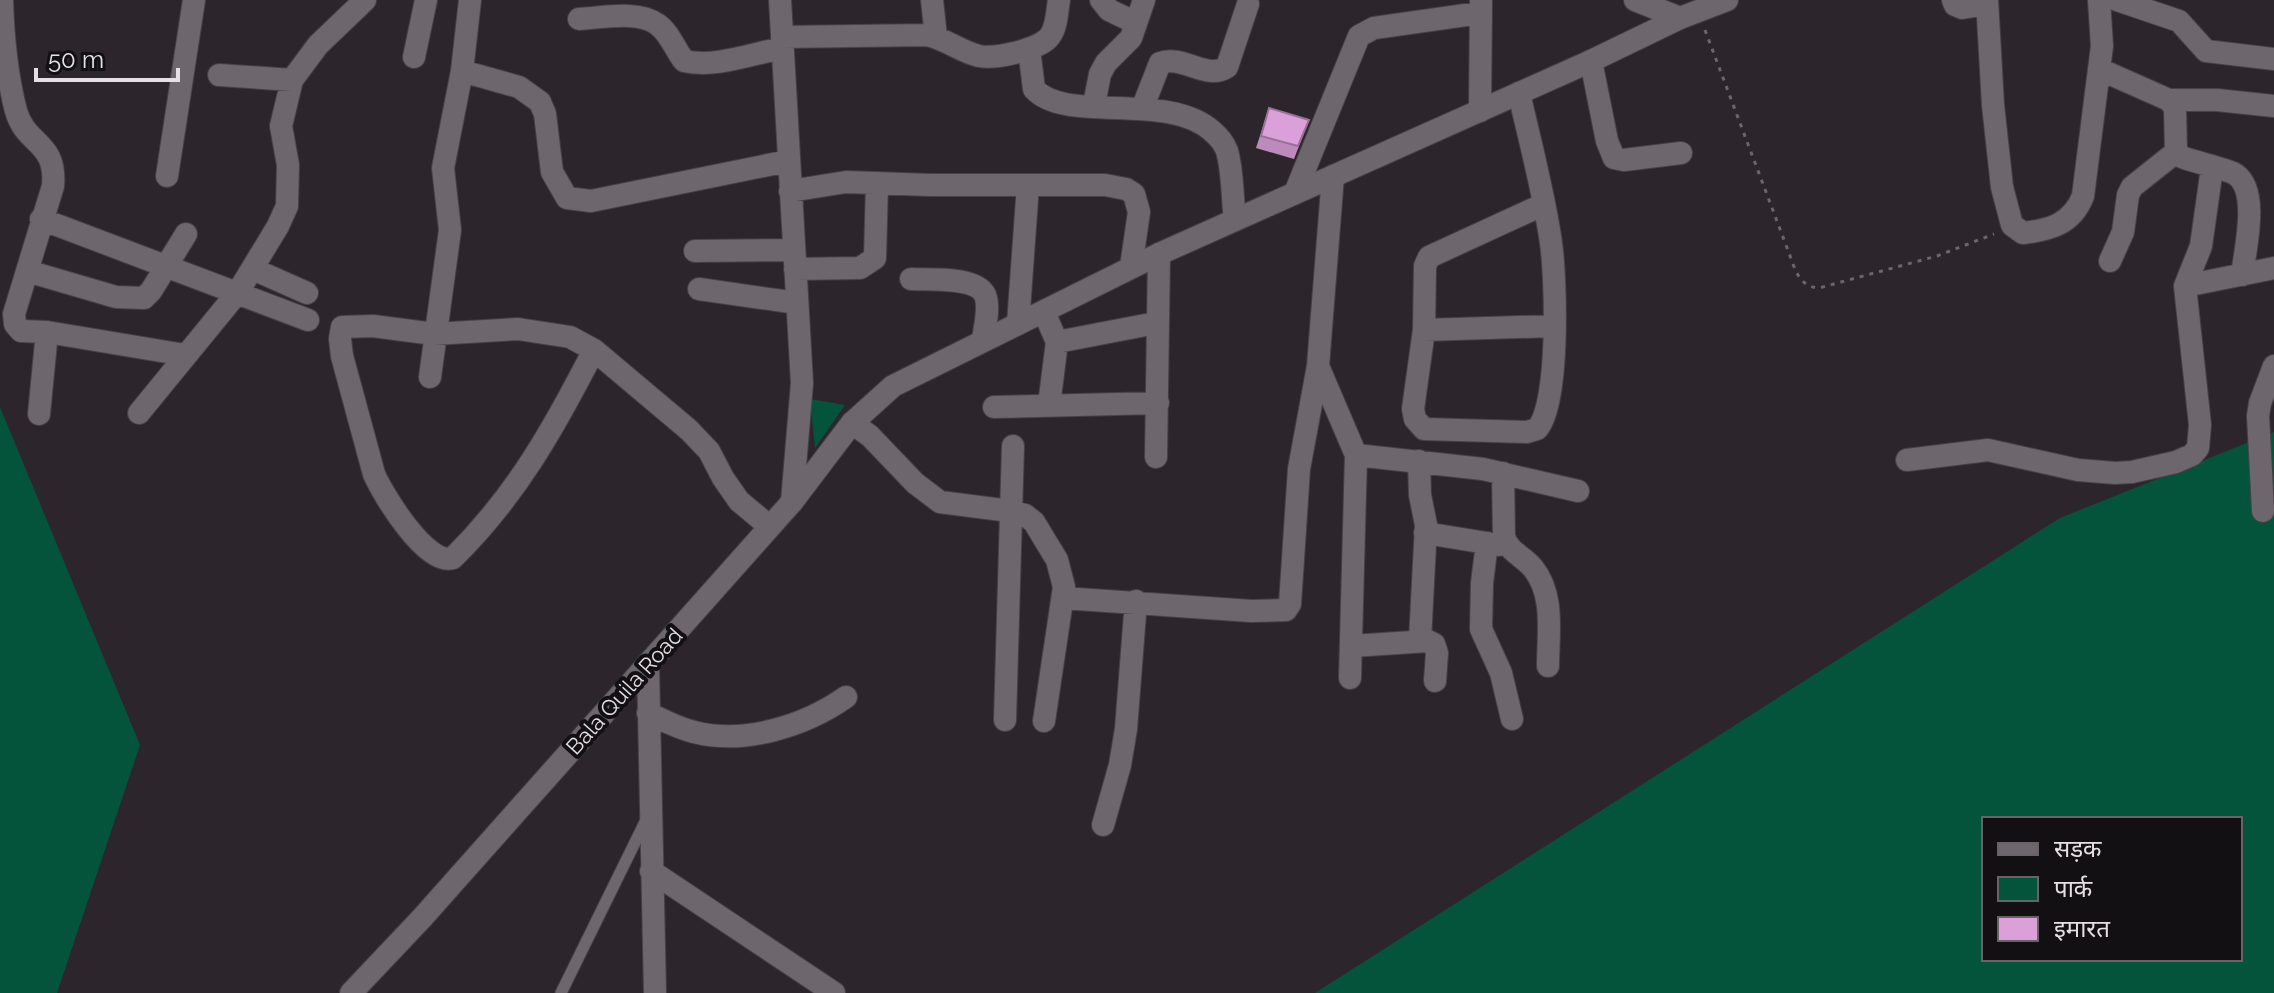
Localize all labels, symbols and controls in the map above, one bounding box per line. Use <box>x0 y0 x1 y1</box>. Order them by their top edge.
scale bar <box>36 32 178 82</box>
text: 50 m <box>48 45 104 74</box>
street label: Bala Quila Road <box>561 623 687 759</box>
legend <box>1982 817 2242 961</box>
text: सड़क <box>2054 834 2102 863</box>
text: पार्क <box>2054 874 2093 903</box>
text: इमारत <box>2054 914 2111 943</box>

